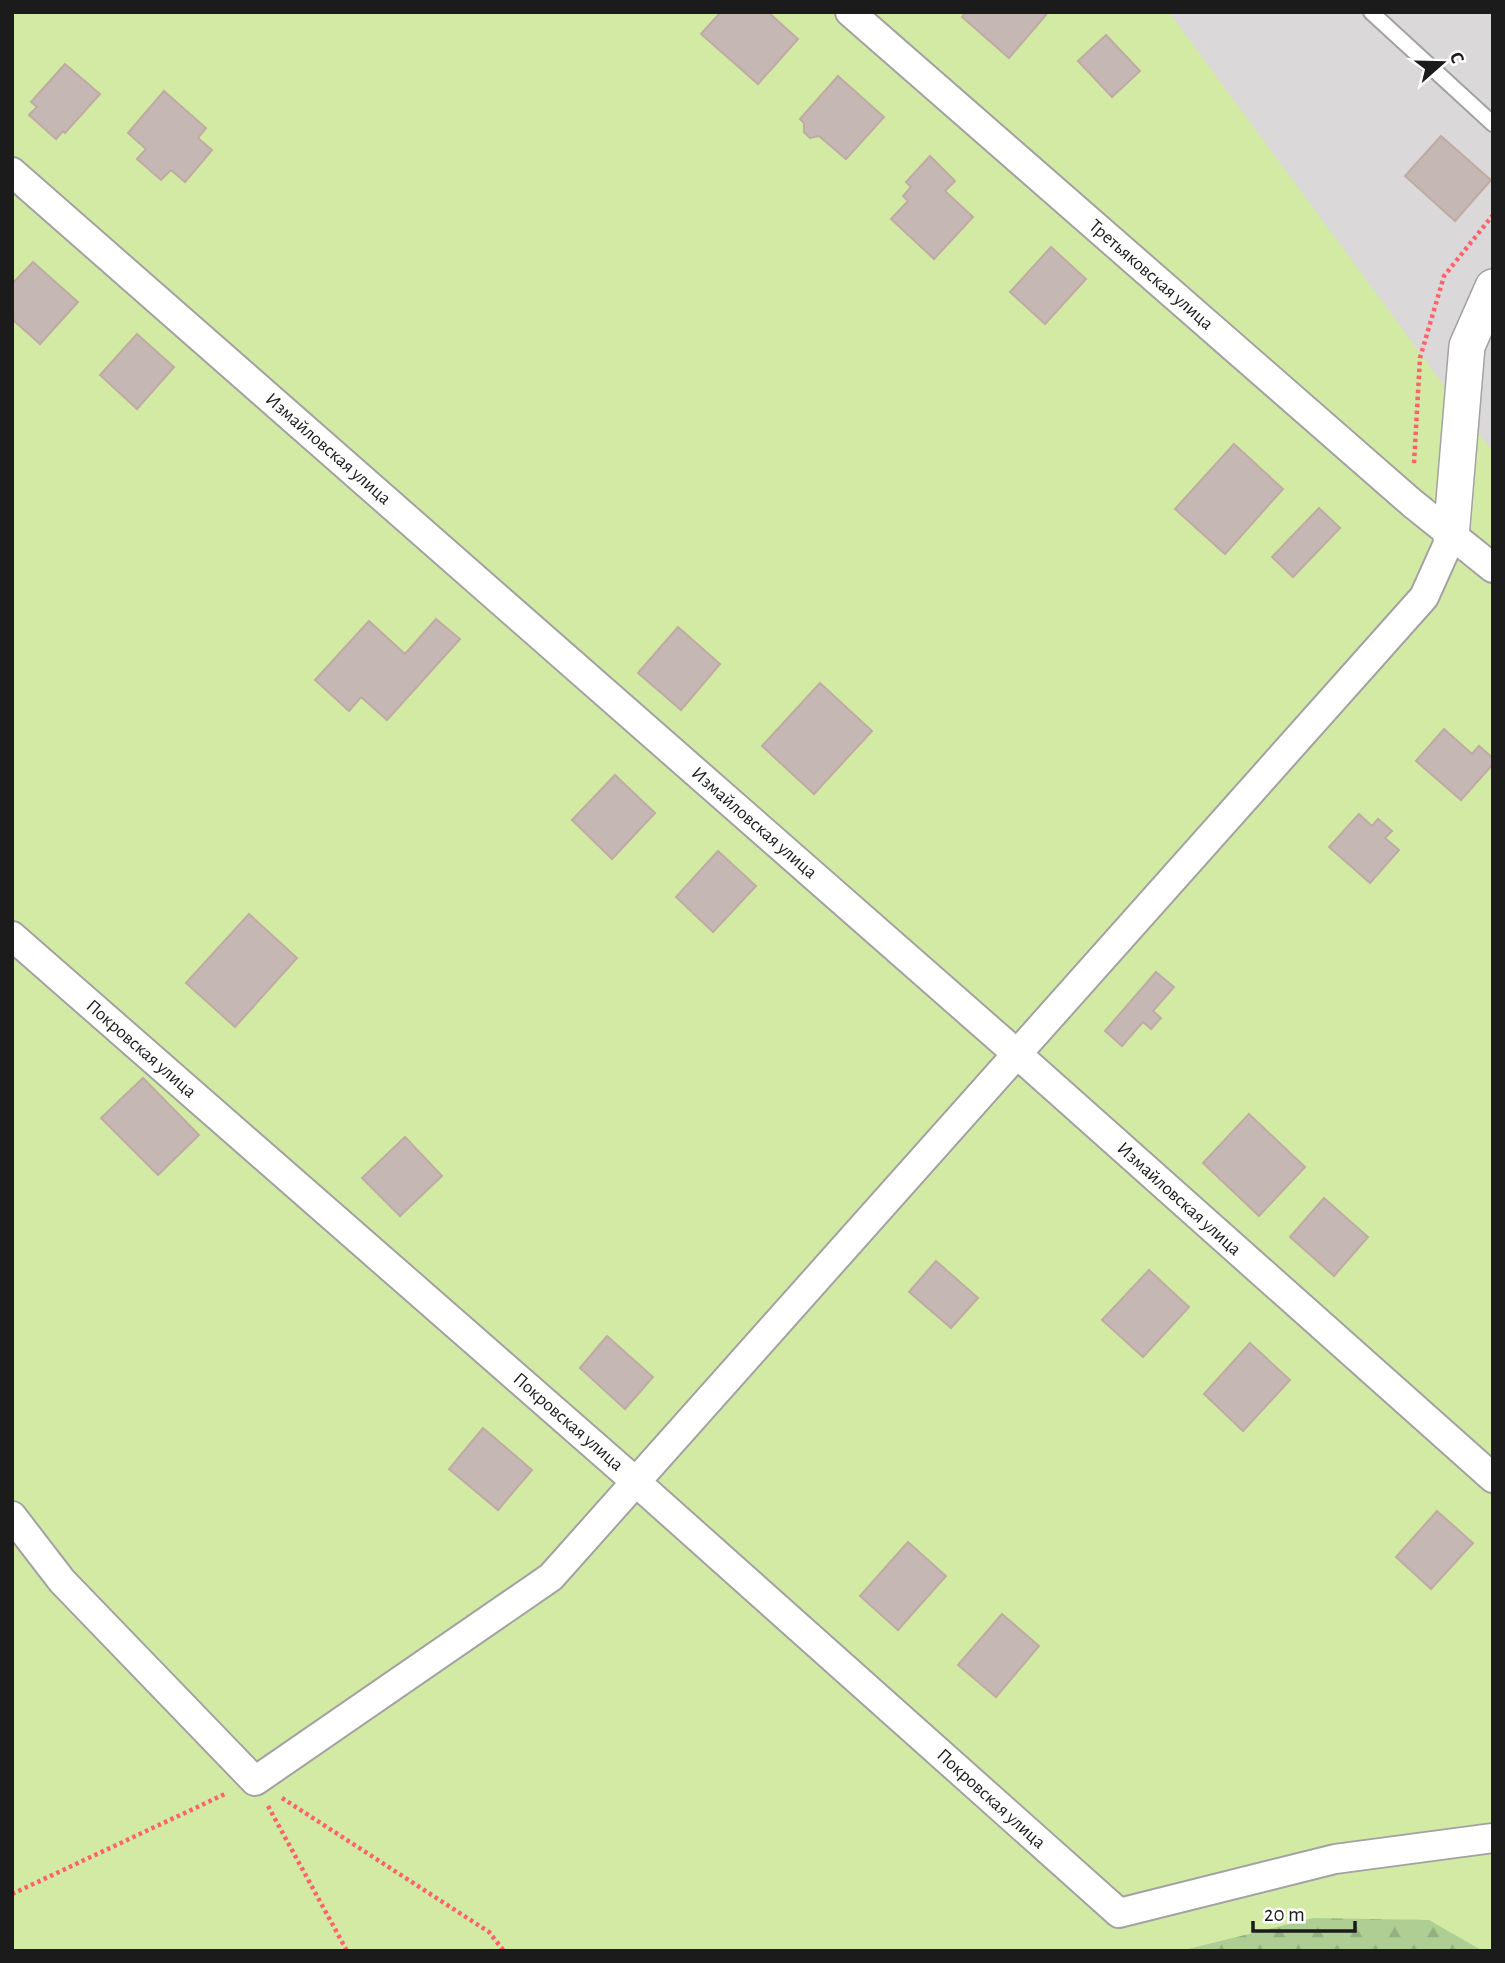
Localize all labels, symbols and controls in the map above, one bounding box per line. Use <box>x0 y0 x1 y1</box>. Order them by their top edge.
north arrow <box>1407 28 1477 98</box>
text: С <box>1446 50 1467 66</box>
street label: Третьяковская улица <box>1085 216 1217 334</box>
street label: Измайловская улица <box>262 390 395 509</box>
street label: Измайловская улица <box>688 764 821 883</box>
street label: Покровская улица <box>82 996 200 1102</box>
street label: Измайловская улица <box>1113 1139 1245 1260</box>
street label: Покровская улица <box>509 1369 627 1475</box>
street label: Покровская улица <box>933 1745 1049 1853</box>
scale bar <box>1253 1890 1354 1934</box>
text: 20 m <box>1264 1904 1305 1925</box>

